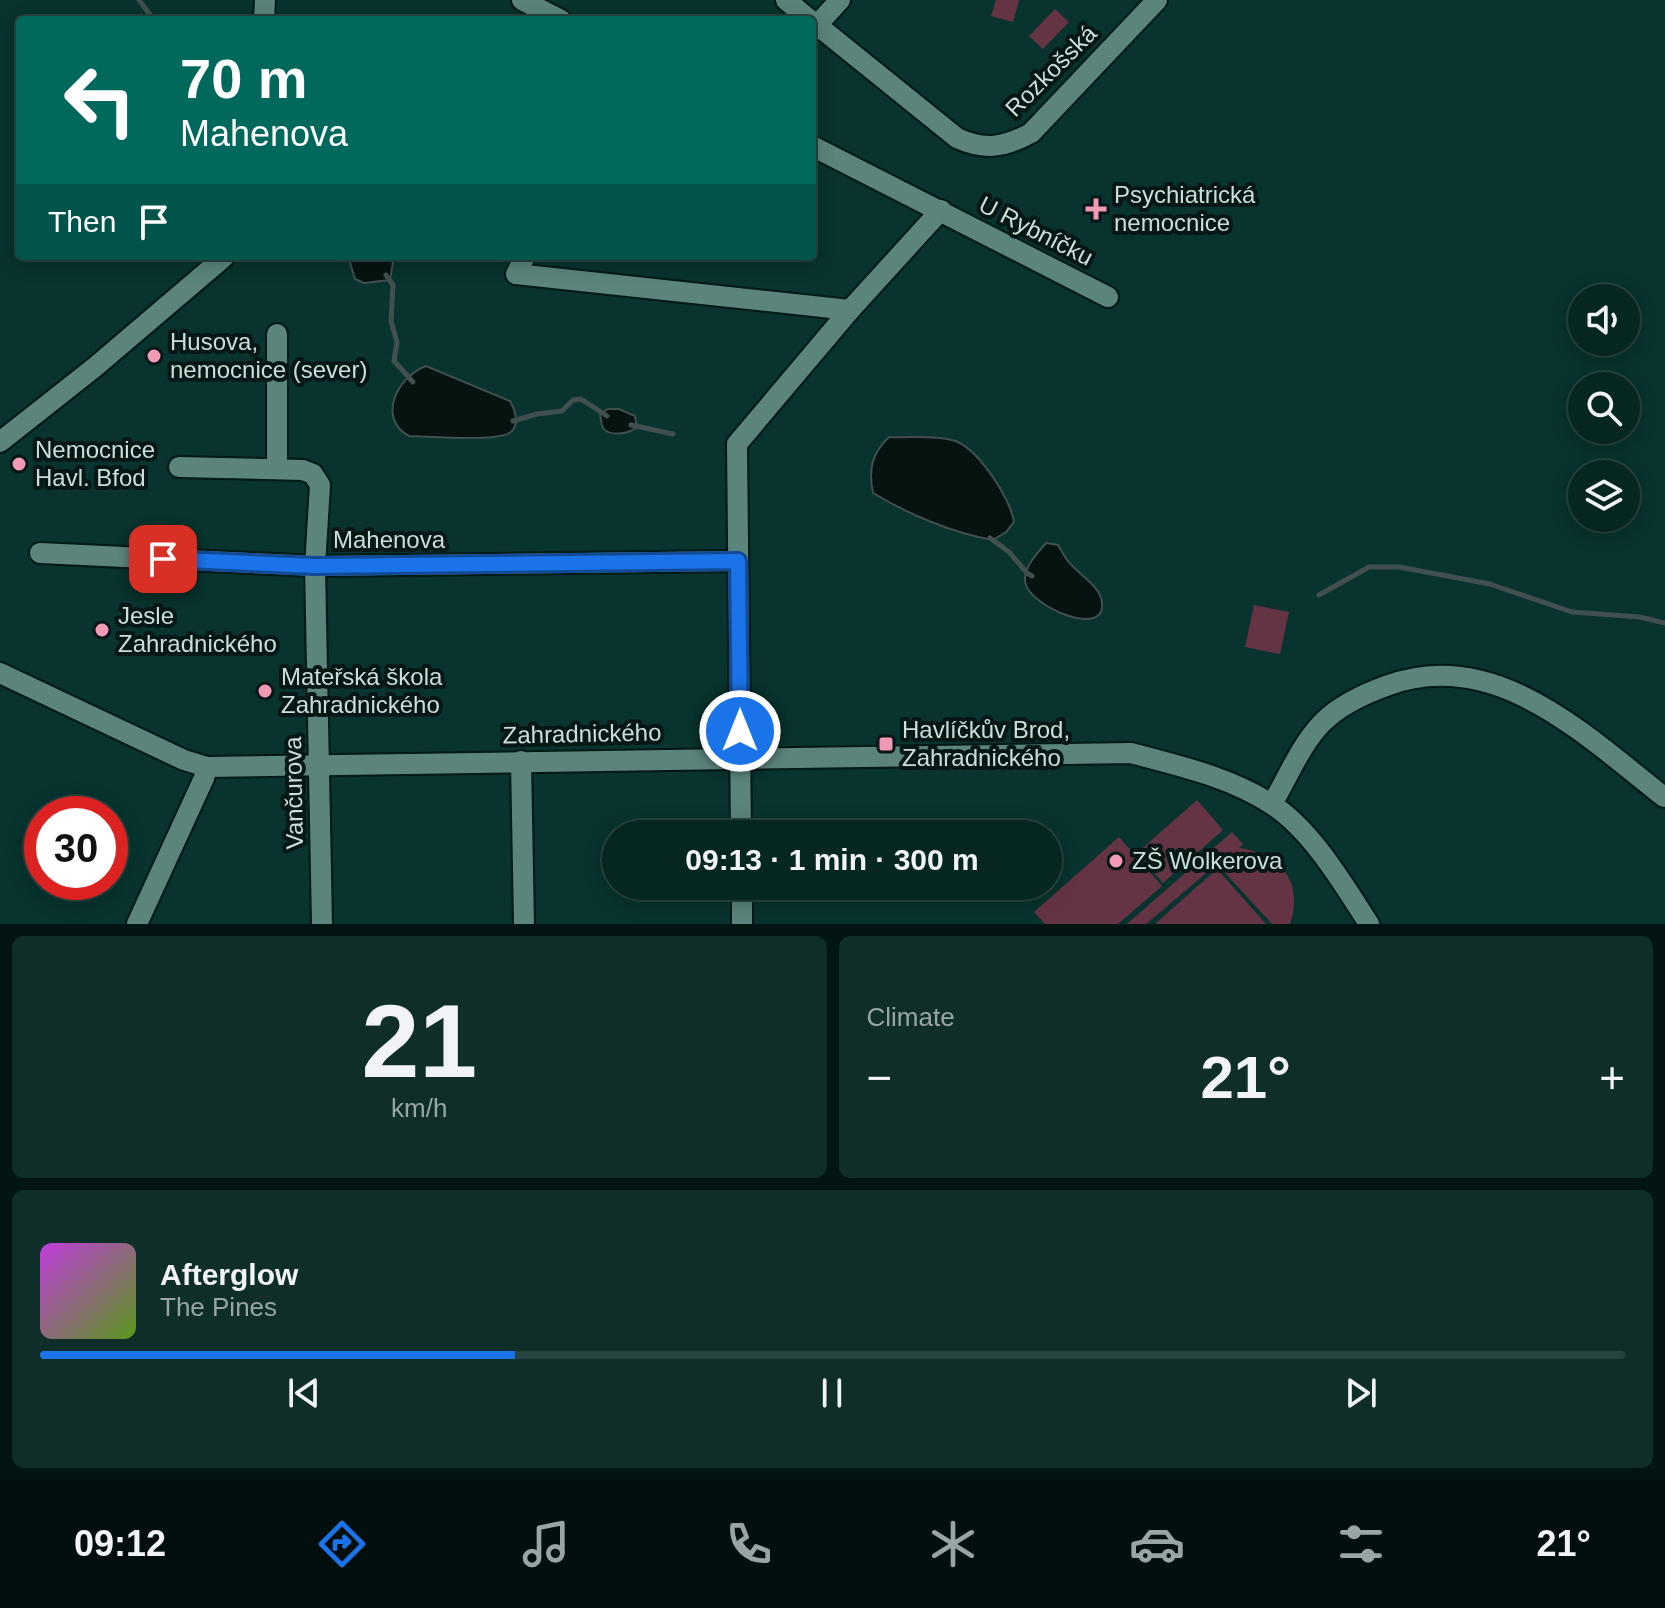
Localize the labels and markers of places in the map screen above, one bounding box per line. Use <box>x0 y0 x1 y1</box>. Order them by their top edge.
place label: Psychiatrická nemocnice <box>1114 181 1256 236</box>
marker: Psychiatrická nemocnice <box>1085 198 1107 220</box>
place label: Husova, nemocnice (sever) <box>170 328 367 383</box>
marker: Husova, nemocnice (sever) <box>145 347 163 365</box>
place label: Nemocnice Havl. Bfod <box>35 436 155 491</box>
marker: Nemocnice Havl. Bfod <box>10 455 28 473</box>
pin <box>129 525 197 593</box>
place label: Jesle Zahradnického <box>118 602 277 657</box>
marker: Jesle Zahradnického <box>93 621 111 639</box>
place label: Mateřská škola Zahradnického <box>281 663 443 718</box>
marker: Mateřská škola Zahradnického <box>256 682 274 700</box>
place label: Havlíčkův Brod, Zahradnického <box>902 716 1070 771</box>
marker: Havlíčkův Brod, Zahradnického <box>877 735 895 753</box>
place label: ZŠ Wolkerova <box>1132 847 1283 874</box>
marker: ZŠ Wolkerova <box>1107 852 1125 870</box>

